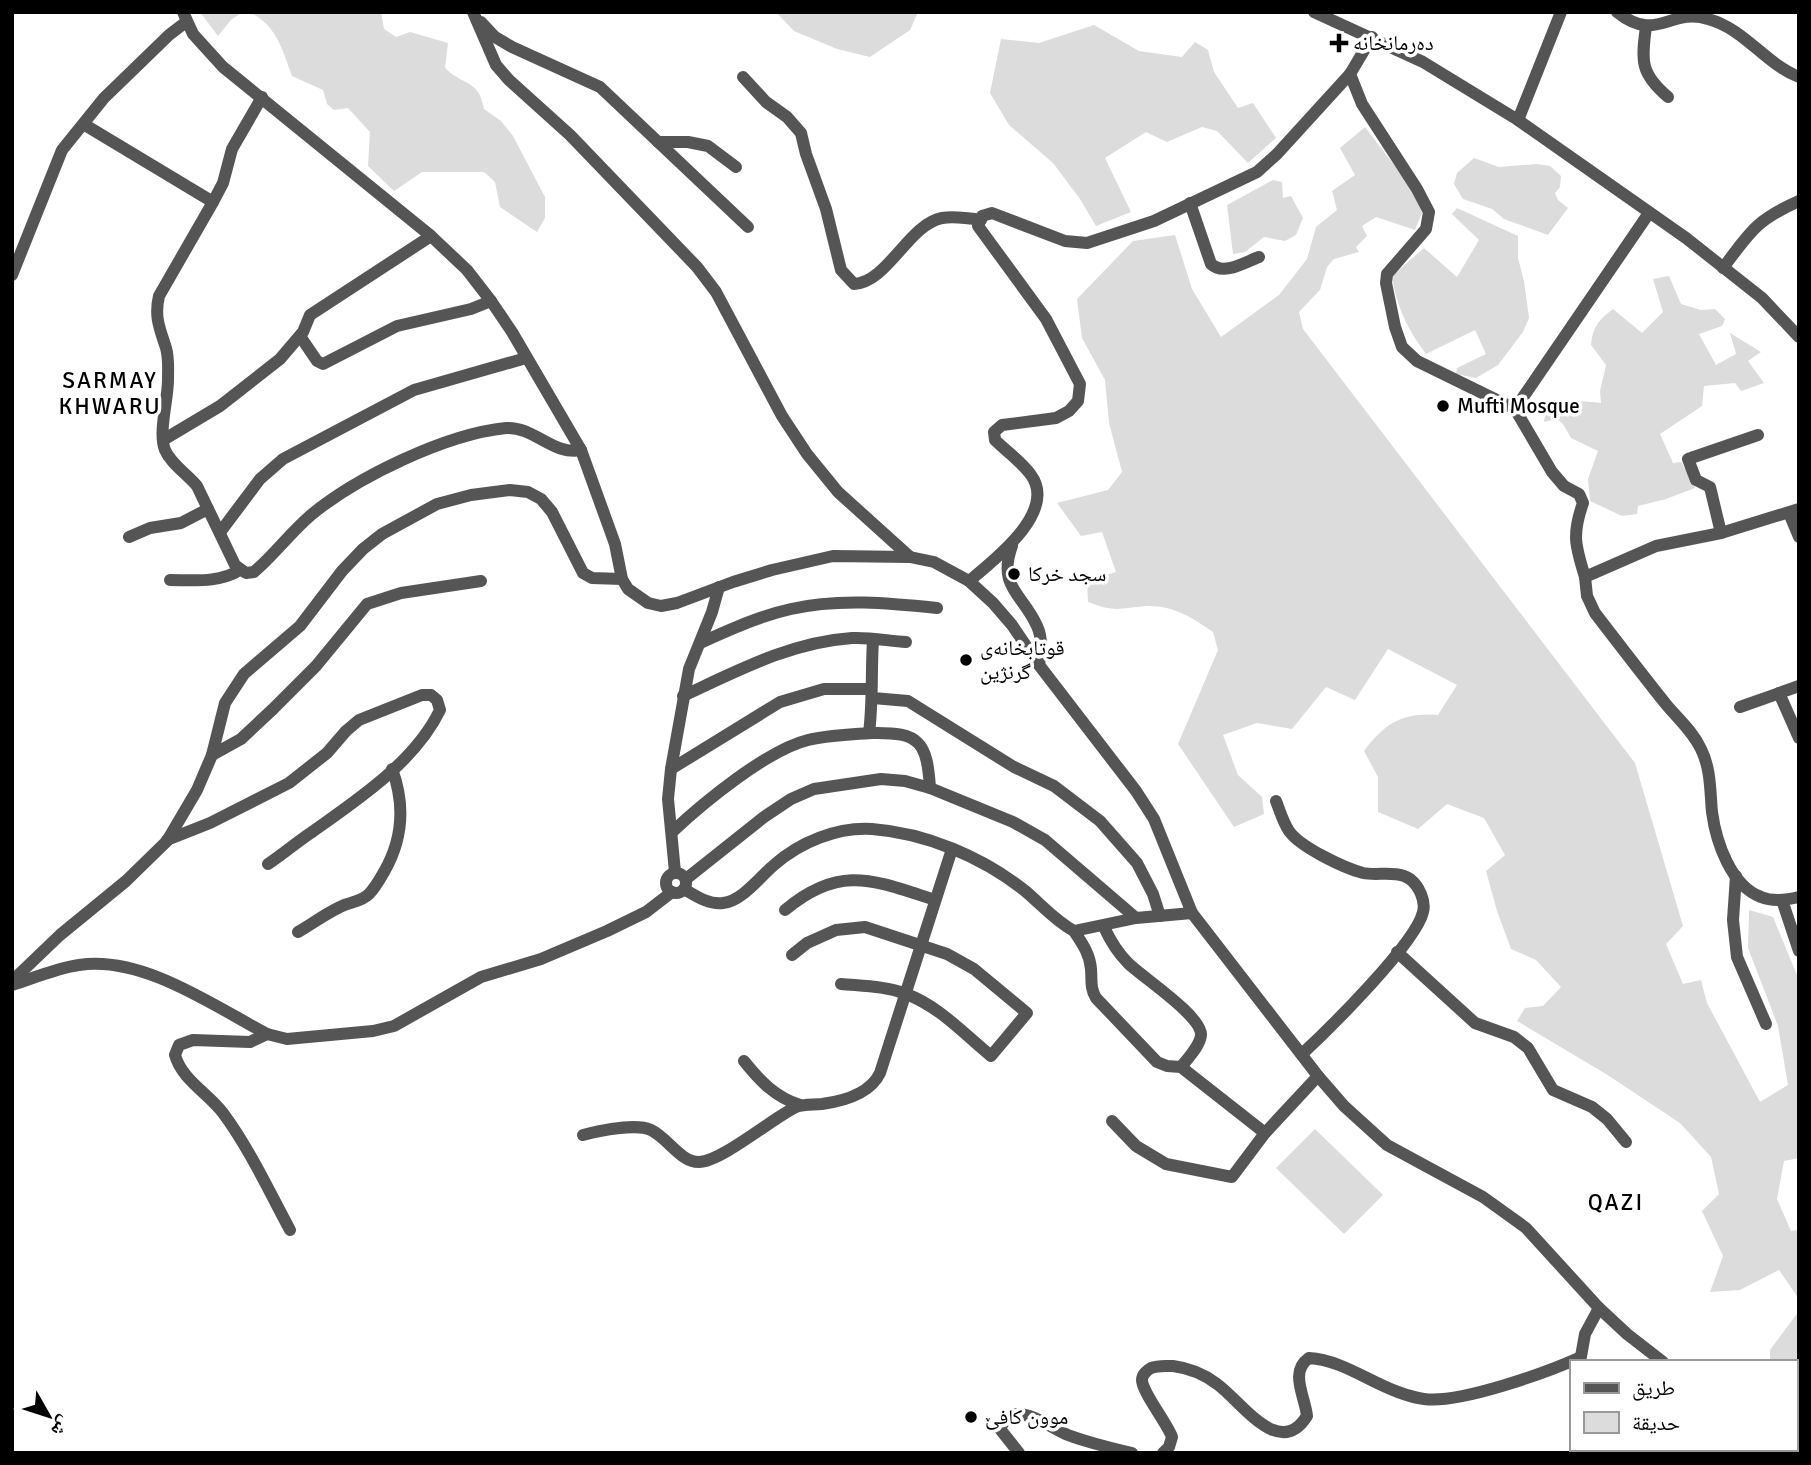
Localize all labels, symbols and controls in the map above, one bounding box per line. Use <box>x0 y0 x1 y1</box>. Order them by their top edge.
place label: دەرمانخانە <box>1353 30 1434 56</box>
marker: دەرمانخانە <box>1331 35 1347 51</box>
district label: SARMAY KHWARU <box>58 366 162 421</box>
place label: Mufti Mosque <box>1457 393 1580 419</box>
marker: Mufti Mosque <box>1435 398 1451 414</box>
place label: سجد خركا <box>1028 561 1106 587</box>
marker: سجد خركا <box>1006 566 1022 582</box>
place label: قوتابخانەی گرنژین <box>980 635 1064 685</box>
marker: قوتابخانەی گرنژین <box>958 652 974 668</box>
district label: QAZI <box>1588 1188 1644 1217</box>
legend <box>1570 1360 1797 1451</box>
text: طريق <box>1632 1375 1675 1401</box>
north arrow <box>14 1381 84 1451</box>
place label: موون کافێ <box>985 1404 1068 1430</box>
marker: موون کافێ <box>963 1409 979 1425</box>
text: حديقة <box>1632 1410 1680 1436</box>
text: ش <box>46 1411 77 1441</box>

